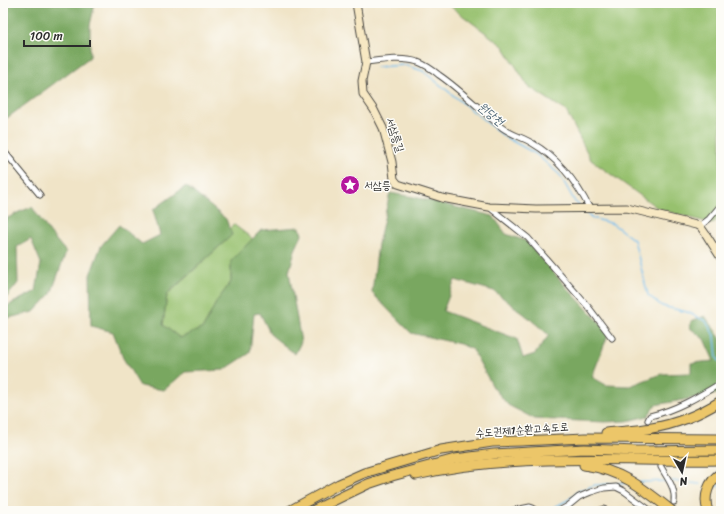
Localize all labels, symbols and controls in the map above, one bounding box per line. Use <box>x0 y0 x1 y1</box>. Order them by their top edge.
scale bar <box>24 22 90 48</box>
text: 100 m <box>30 25 63 47</box>
water label: 원당천 <box>473 96 510 133</box>
street label: 서삼릉길 <box>380 115 410 155</box>
place icon: 서삼릉 <box>339 174 361 196</box>
place label: 서삼릉 <box>364 176 391 195</box>
street label: 수도권제1순환고속도로 <box>475 417 569 443</box>
north arrow <box>662 452 702 492</box>
text: N <box>678 471 690 491</box>

